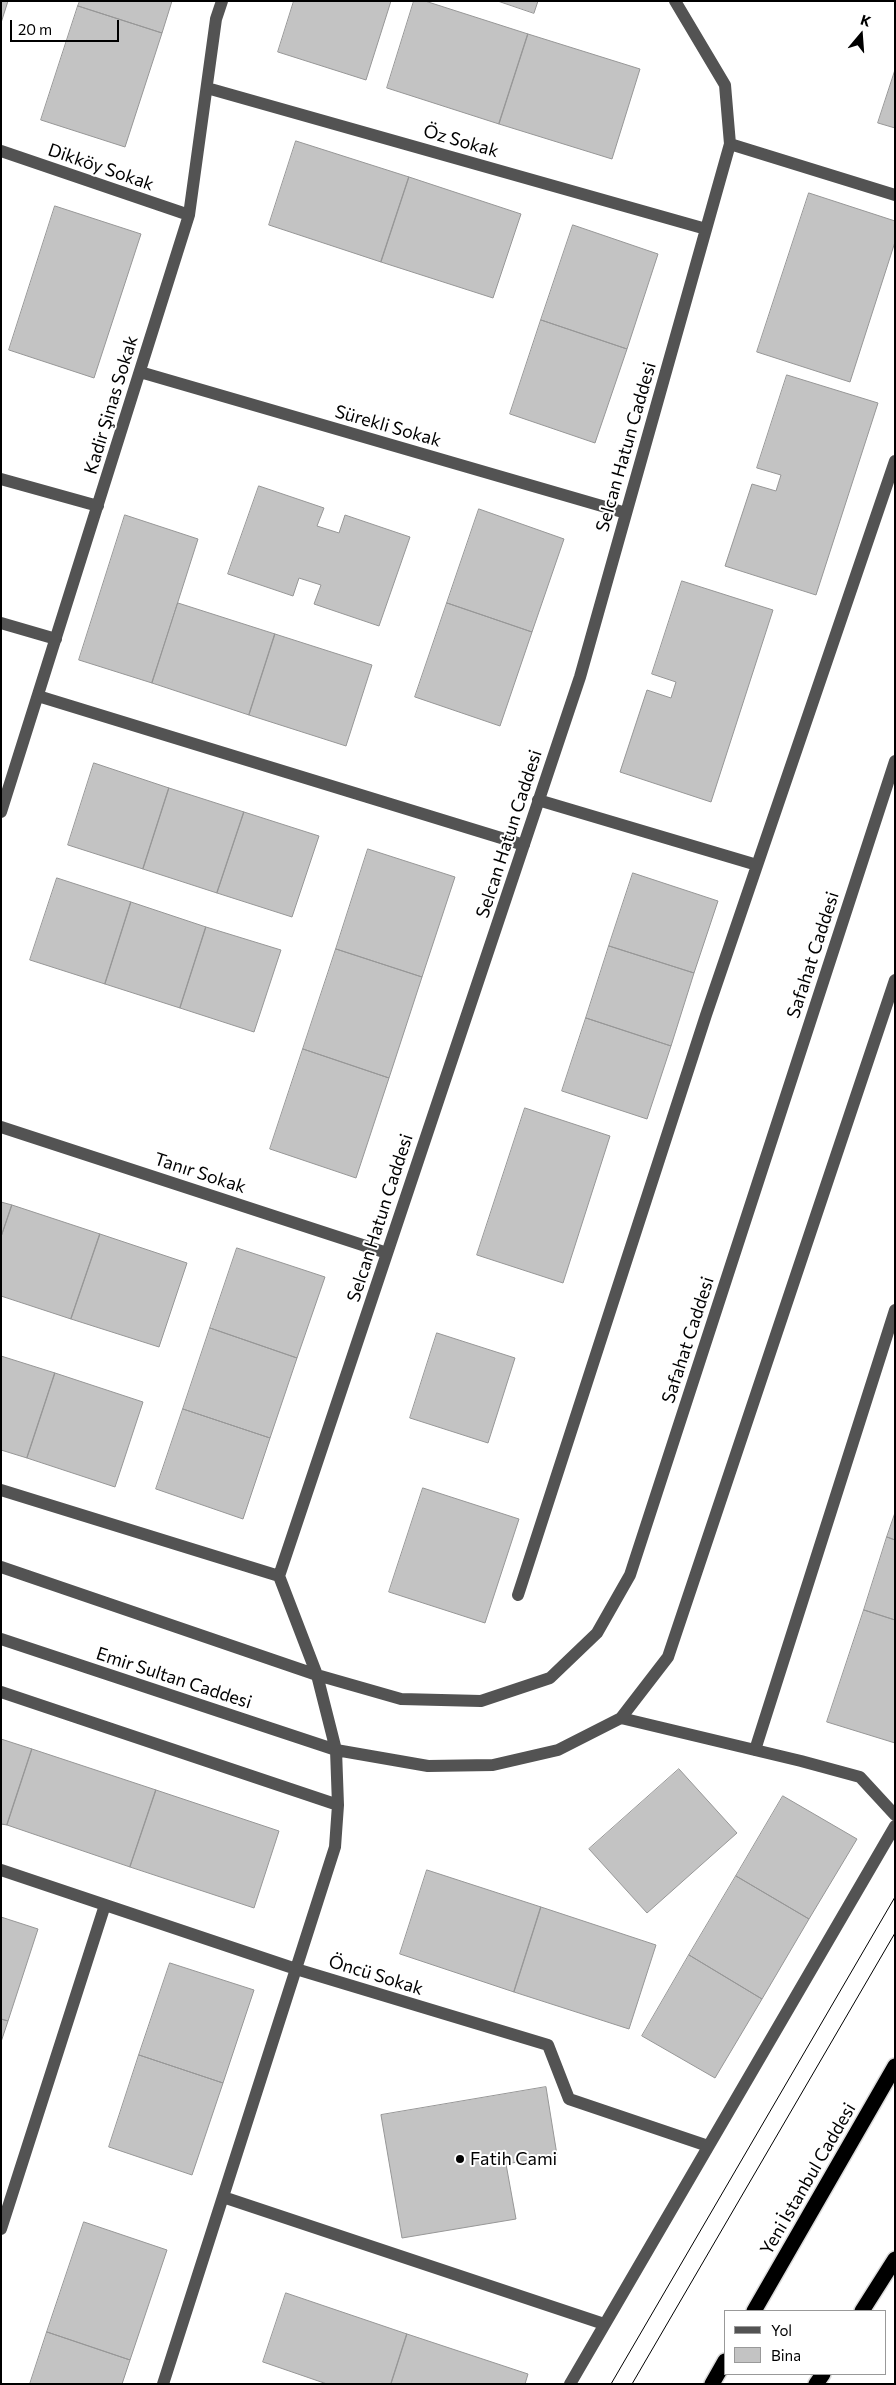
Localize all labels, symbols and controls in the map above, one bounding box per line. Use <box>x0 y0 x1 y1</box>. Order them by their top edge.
scale bar <box>12 10 121 42</box>
north arrow <box>836 10 886 60</box>
text: K <box>859 11 873 30</box>
text: 20 m <box>18 20 52 38</box>
street label: Öz Sokak <box>421 120 501 162</box>
street label: Dikköy Sokak <box>45 139 157 195</box>
street label: Kadir Şinas Sokak <box>80 333 142 477</box>
street label: Selcan Hatun Caddesi <box>591 360 661 534</box>
street label: Sürekli Sokak <box>332 401 444 451</box>
street label: Selcan Hatun Caddesi <box>472 747 546 921</box>
street label: Safahat Caddesi <box>782 889 844 1021</box>
street label: Selcan Hatun Caddesi <box>343 1131 417 1305</box>
street label: Tanır Sokak <box>151 1148 249 1198</box>
street label: Safahat Caddesi <box>657 1274 719 1406</box>
street label: Emir Sultan Caddesi <box>94 1643 254 1713</box>
street label: Öncü Sokak <box>326 1950 426 2000</box>
street label: Yeni İstanbul Caddesi <box>756 2099 860 2259</box>
place label: Fatih Cami <box>470 2148 557 2170</box>
marker: Fatih Cami <box>454 2153 466 2165</box>
legend <box>724 2310 886 2375</box>
text: Yol <box>771 2321 792 2339</box>
text: Bina <box>771 2346 801 2364</box>

